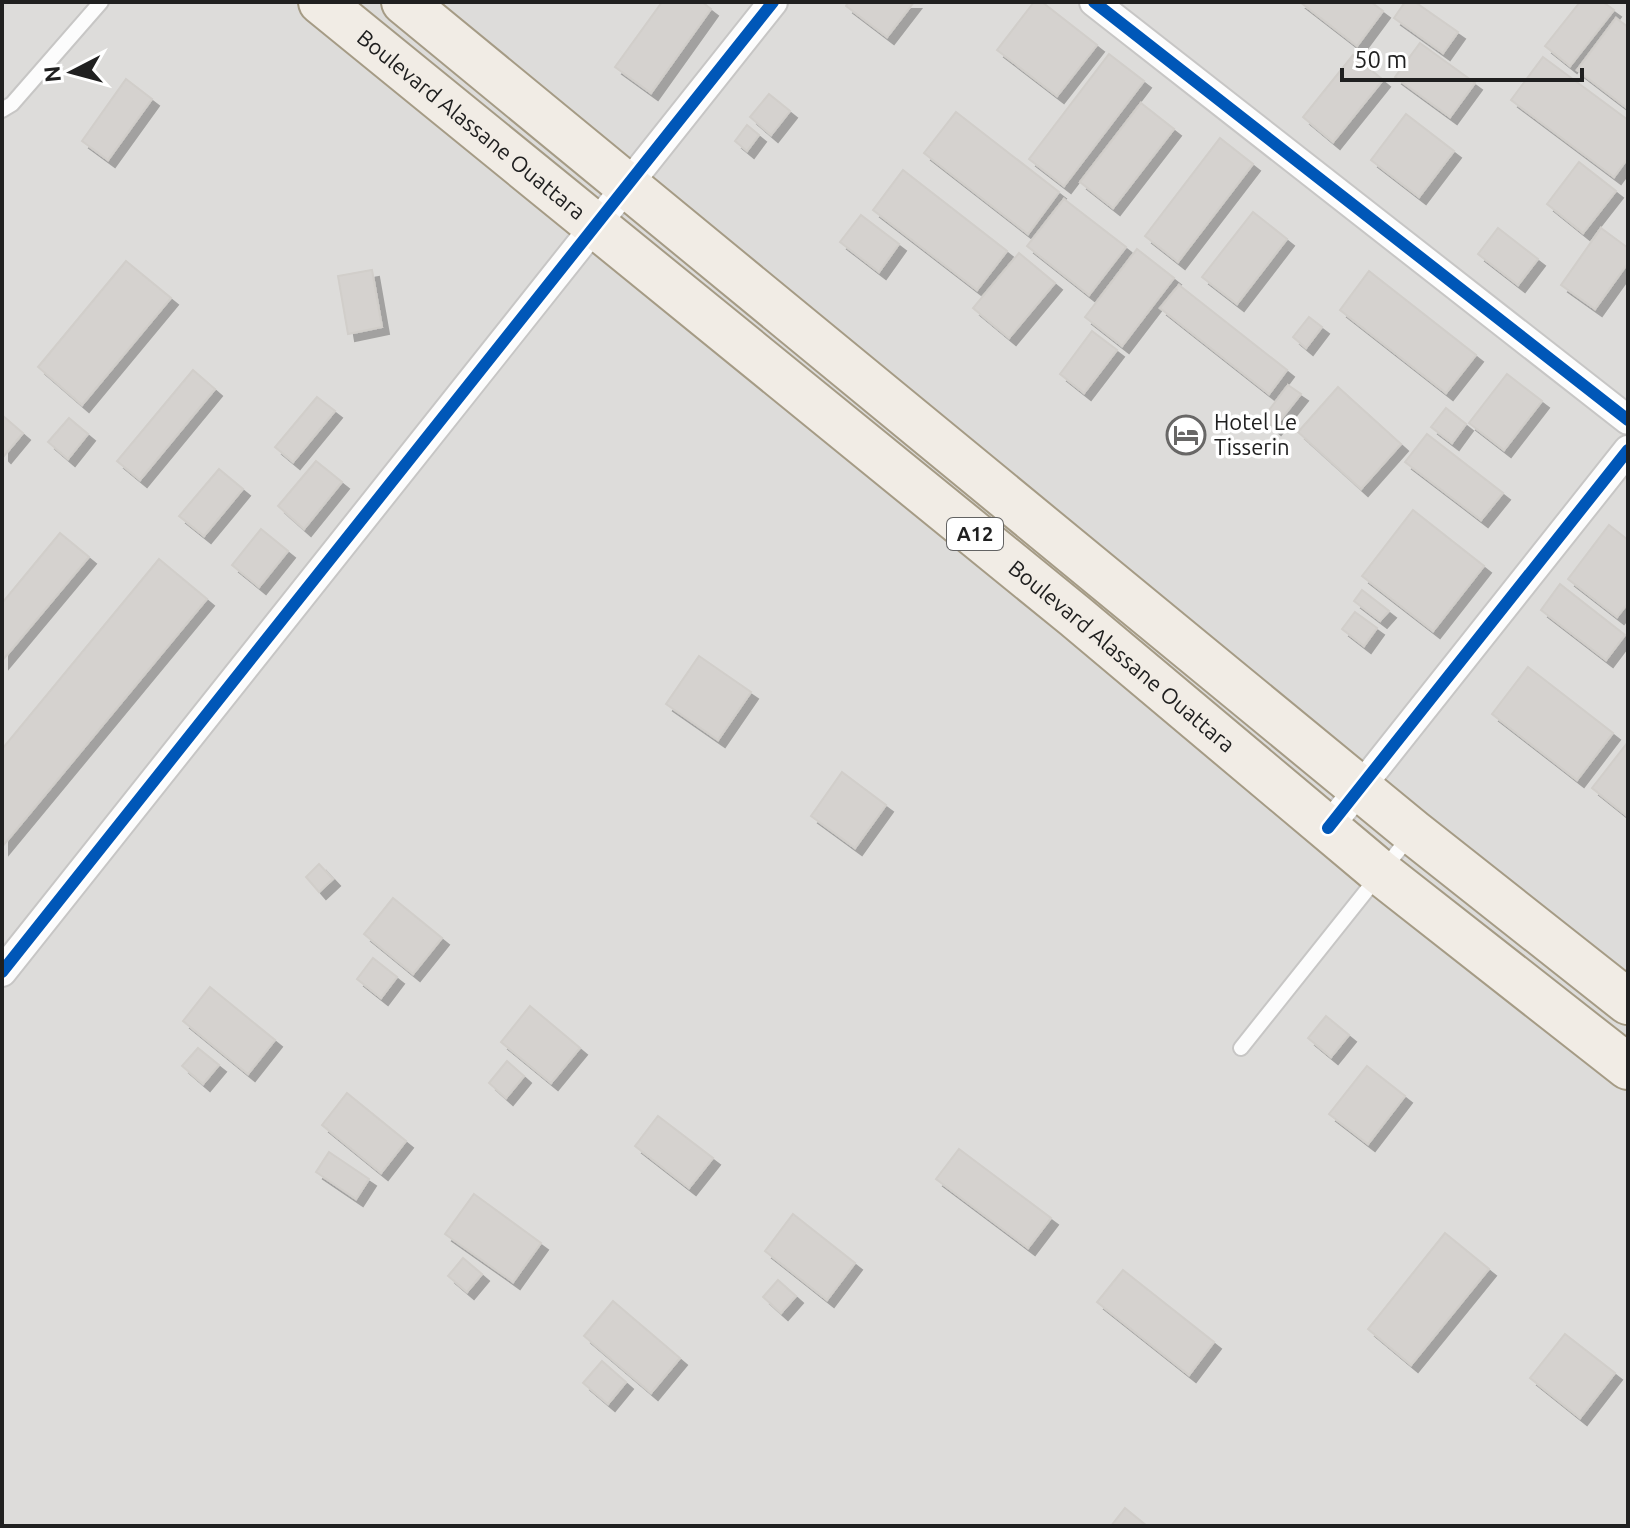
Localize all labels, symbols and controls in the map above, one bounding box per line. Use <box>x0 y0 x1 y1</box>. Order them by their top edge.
street label: Boulevard Alassane Ouattara <box>353 24 591 224</box>
north arrow <box>32 32 112 112</box>
scale bar <box>1342 32 1582 82</box>
text: 50 m <box>1354 46 1407 73</box>
text: N <box>38 65 65 84</box>
place label: Hotel Le Tisserin <box>1214 409 1297 459</box>
hotel icon: Hotel Le Tisserin <box>1165 414 1207 456</box>
road number: A12 <box>947 518 1003 550</box>
street label: Boulevard Alassane Ouattara <box>1004 554 1240 757</box>

